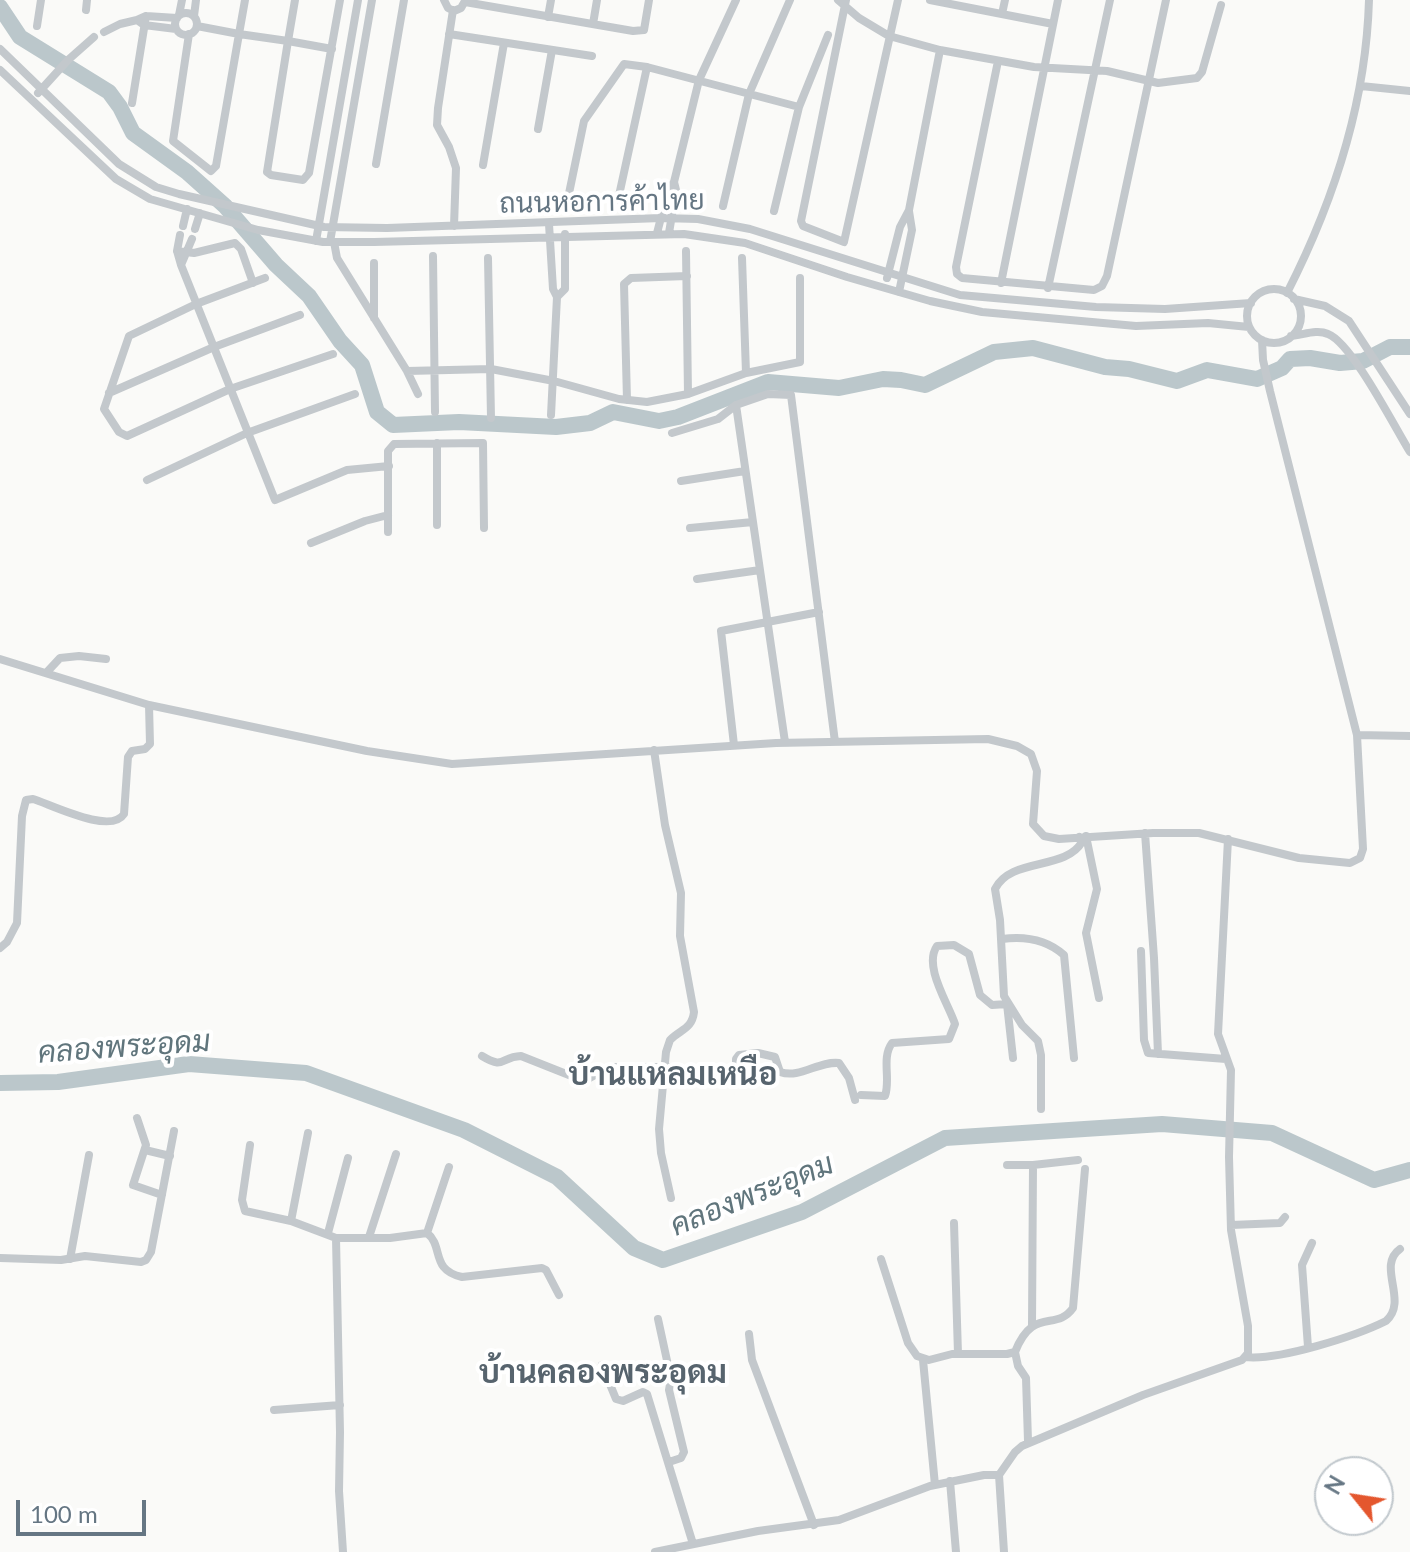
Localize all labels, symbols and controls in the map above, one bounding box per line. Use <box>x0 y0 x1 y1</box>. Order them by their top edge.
street label: ถนนหอการค้าไทย <box>499 183 705 221</box>
water label: คลองพระอุดม <box>37 1023 211 1071</box>
district label: บ้านแหลมเหนือ <box>569 1056 777 1094</box>
water label: คลองพระอุดม <box>665 1146 839 1244</box>
district label: บ้านคลองพระอุดม <box>479 1354 727 1392</box>
north arrow <box>1314 1456 1394 1536</box>
text: N <box>1319 1471 1350 1499</box>
scale bar <box>20 1484 150 1534</box>
text: 100 m <box>30 1499 98 1528</box>

